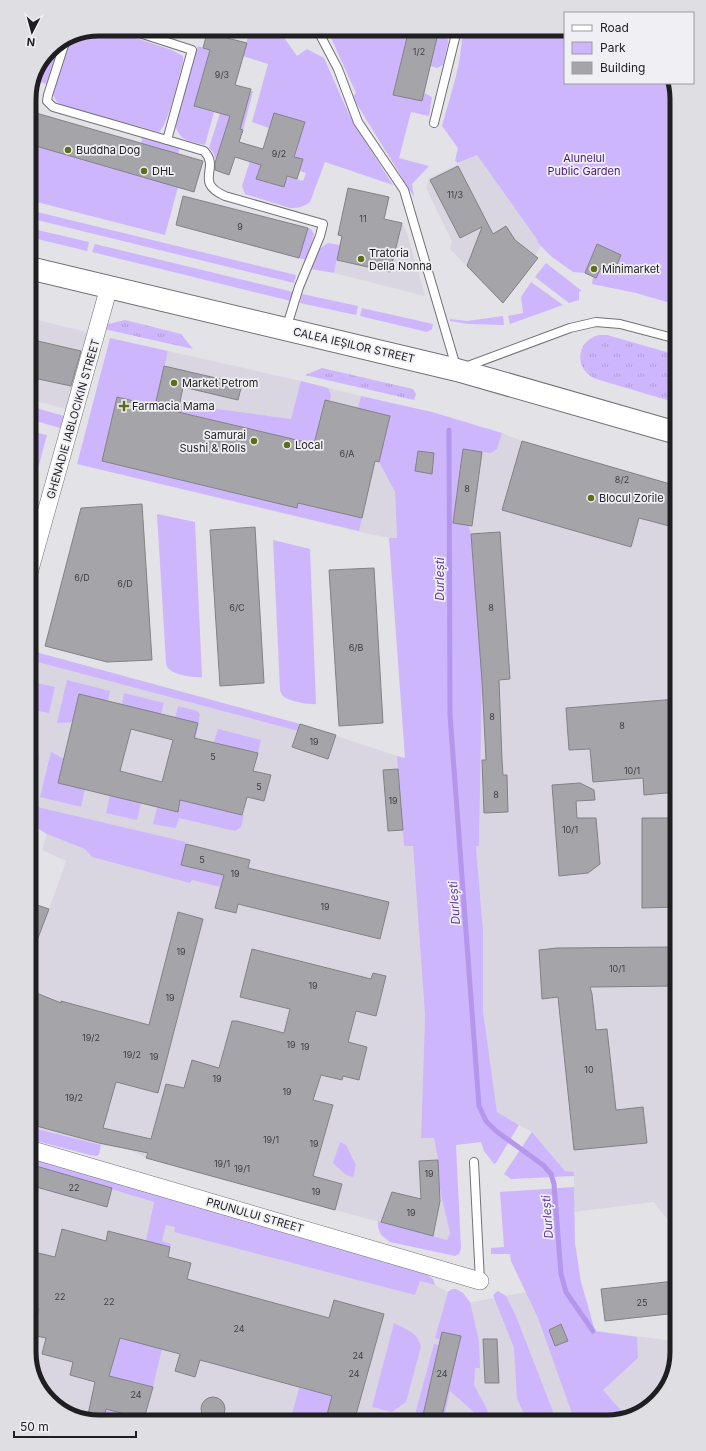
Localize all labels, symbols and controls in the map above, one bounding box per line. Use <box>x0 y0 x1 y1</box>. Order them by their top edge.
north arrow <box>12 12 52 52</box>
legend <box>564 12 694 84</box>
text: Road <box>600 20 629 35</box>
text: N <box>26 35 36 49</box>
text: Park <box>600 40 626 55</box>
house number: 1/2 <box>413 46 425 57</box>
text: Building <box>600 60 645 75</box>
house number: 9/3 <box>215 69 230 80</box>
place label: Buddha Dog <box>76 143 140 157</box>
marker: Buddha Dog <box>63 145 73 155</box>
house number: 9/2 <box>272 148 286 159</box>
park label: Alunelul Public Garden <box>548 151 620 178</box>
place label: DHL <box>152 164 174 178</box>
marker: DHL <box>139 166 149 176</box>
house number: 11/3 <box>447 189 464 200</box>
house number: 11 <box>359 213 367 224</box>
house number: 9 <box>237 221 243 232</box>
place label: Tratoria Della Nonna <box>369 246 432 273</box>
marker: Tratoria Della Nonna <box>356 254 366 264</box>
place label: Minimarket <box>602 262 660 276</box>
marker: Minimarket <box>589 264 599 274</box>
street label: CALEA IEȘILOR STREET <box>292 324 416 366</box>
street label: GHENADIE IABLOCIKIN STREET <box>43 337 103 501</box>
place label: Market Petrom <box>182 376 259 390</box>
marker: Market Petrom <box>169 378 179 388</box>
place label: Farmacia Mama <box>132 399 215 413</box>
marker: Farmacia Mama <box>119 401 129 411</box>
place label: Samurai Sushi & Rolls <box>180 428 246 455</box>
marker: Samurai Sushi & Rolls <box>249 436 259 446</box>
place label: Local <box>295 438 323 452</box>
marker: Local <box>282 440 292 450</box>
house number: 6/A <box>340 448 354 459</box>
house number: 8/2 <box>615 474 629 485</box>
house number: 8 <box>464 483 470 494</box>
place label: Blocul Zorile <box>599 491 664 505</box>
marker: Blocul Zorile <box>586 493 596 503</box>
water label: Durlești <box>432 556 447 601</box>
house number: 6/D <box>74 572 90 583</box>
house number: 6/D <box>117 578 133 589</box>
house number: 6/C <box>229 602 245 613</box>
house number: 8 <box>488 602 494 613</box>
house number: 6/B <box>349 642 363 653</box>
house number: 8 <box>489 711 495 722</box>
house number: 8 <box>619 720 625 731</box>
house number: 19 <box>309 736 319 747</box>
house number: 5 <box>210 751 216 762</box>
house number: 10/1 <box>624 765 640 776</box>
house number: 5 <box>256 781 262 792</box>
house number: 8 <box>493 789 499 800</box>
house number: 19 <box>388 795 398 806</box>
house number: 10/1 <box>562 824 578 835</box>
house number: 5 <box>199 854 205 865</box>
house number: 19 <box>230 868 240 879</box>
water label: Durlești <box>445 880 463 925</box>
house number: 19 <box>320 901 330 912</box>
house number: 19 <box>176 946 186 957</box>
house number: 10/1 <box>609 963 625 974</box>
house number: 19 <box>308 980 318 991</box>
house number: 19 <box>165 992 175 1003</box>
house number: 19/2 <box>82 1032 100 1043</box>
house number: 19 <box>286 1039 296 1050</box>
house number: 19 <box>300 1041 310 1052</box>
house number: 19/2 <box>123 1049 141 1060</box>
house number: 19 <box>149 1051 159 1062</box>
house number: 10 <box>584 1064 594 1075</box>
house number: 19 <box>212 1073 222 1084</box>
house number: 19 <box>282 1086 292 1097</box>
house number: 19/2 <box>65 1092 83 1103</box>
house number: 19/1 <box>263 1134 279 1145</box>
house number: 19 <box>309 1138 319 1149</box>
house number: 19/1 <box>214 1158 230 1169</box>
house number: 19/1 <box>234 1163 250 1174</box>
house number: 19 <box>424 1168 434 1179</box>
house number: 22 <box>69 1182 79 1193</box>
house number: 19 <box>311 1186 321 1197</box>
street label: PRUNULUI STREET <box>205 1194 305 1236</box>
water label: Durlești <box>538 1194 556 1239</box>
house number: 19 <box>406 1207 416 1218</box>
house number: 22 <box>55 1291 65 1302</box>
house number: 22 <box>104 1296 114 1307</box>
house number: 25 <box>637 1297 647 1308</box>
house number: 24 <box>233 1323 245 1334</box>
house number: 24 <box>352 1350 364 1361</box>
house number: 24 <box>348 1368 360 1379</box>
house number: 24 <box>436 1368 448 1379</box>
house number: 24 <box>130 1389 142 1400</box>
scale bar <box>14 1413 136 1439</box>
text: 50 m <box>20 1419 49 1434</box>

